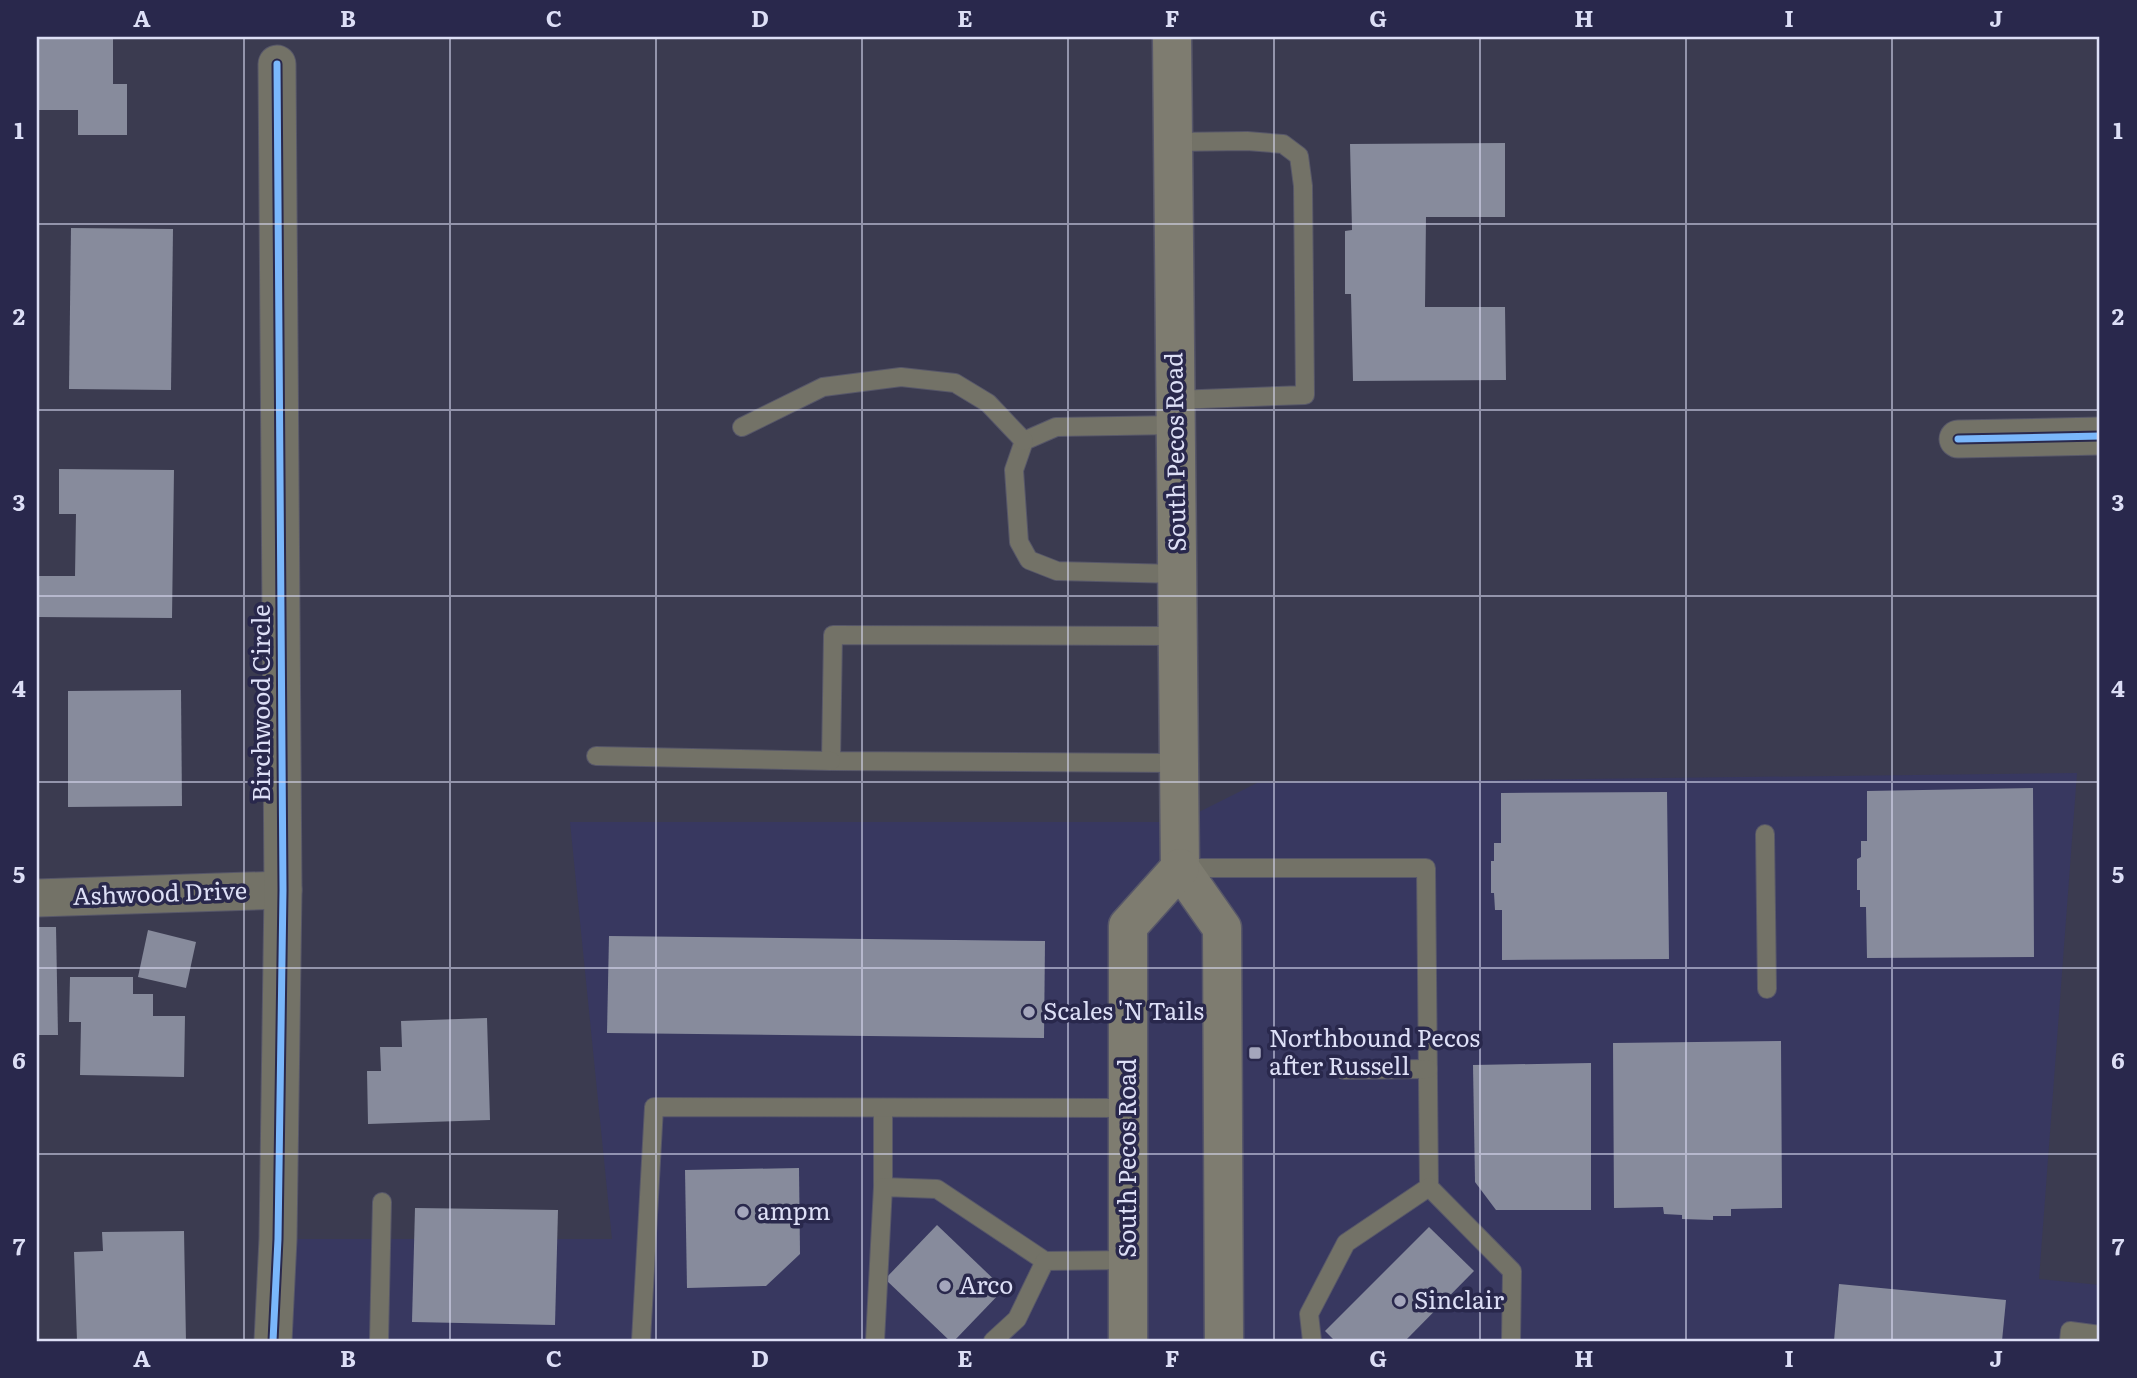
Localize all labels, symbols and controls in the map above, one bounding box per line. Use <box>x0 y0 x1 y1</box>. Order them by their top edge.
text: A <box>133 0 151 34</box>
text: B <box>340 0 356 34</box>
text: C <box>546 0 562 34</box>
text: D <box>751 0 769 34</box>
text: E <box>957 0 973 34</box>
text: F <box>1165 0 1180 34</box>
text: G <box>1369 0 1387 34</box>
text: H <box>1574 0 1594 34</box>
text: I <box>1784 0 1794 34</box>
text: J <box>1989 0 2003 34</box>
text: 1 <box>14 112 24 146</box>
text: 1 <box>2113 112 2123 146</box>
text: 2 <box>13 298 25 332</box>
text: 2 <box>2112 298 2124 332</box>
street label: South Pecos Road <box>1154 352 1193 552</box>
text: 3 <box>13 484 25 518</box>
text: 3 <box>2112 484 2124 518</box>
street label: Birchwood Circle <box>242 604 277 802</box>
text: 4 <box>12 670 26 704</box>
text: 4 <box>2111 670 2125 704</box>
text: 5 <box>13 856 25 890</box>
text: 5 <box>2112 856 2124 890</box>
street label: Ashwood Drive <box>72 871 248 912</box>
place label: Scales 'N Tails <box>1043 992 1204 1027</box>
marker: Scales 'N Tails <box>1021 1004 1037 1020</box>
place label: Northbound Pecos after Russell <box>1269 1019 1480 1082</box>
text: 6 <box>12 1042 26 1076</box>
text: 6 <box>2111 1042 2125 1076</box>
marker: Northbound Pecos after Russell <box>1247 1045 1263 1061</box>
street label: South Pecos Road <box>1108 1058 1143 1258</box>
place label: ampm <box>757 1192 831 1227</box>
marker: ampm <box>735 1204 751 1220</box>
text: 7 <box>13 1228 26 1262</box>
text: 7 <box>2112 1228 2125 1262</box>
place label: Arco <box>959 1266 1013 1301</box>
marker: Arco <box>937 1278 953 1294</box>
place label: Sinclair <box>1414 1281 1505 1316</box>
marker: Sinclair <box>1392 1293 1408 1309</box>
text: A <box>133 1340 151 1374</box>
text: B <box>340 1340 356 1374</box>
text: C <box>546 1340 562 1374</box>
text: D <box>751 1340 769 1374</box>
text: E <box>957 1340 973 1374</box>
text: F <box>1165 1340 1180 1374</box>
text: G <box>1369 1340 1387 1374</box>
text: H <box>1574 1340 1594 1374</box>
text: I <box>1784 1340 1794 1374</box>
text: J <box>1989 1340 2003 1374</box>

